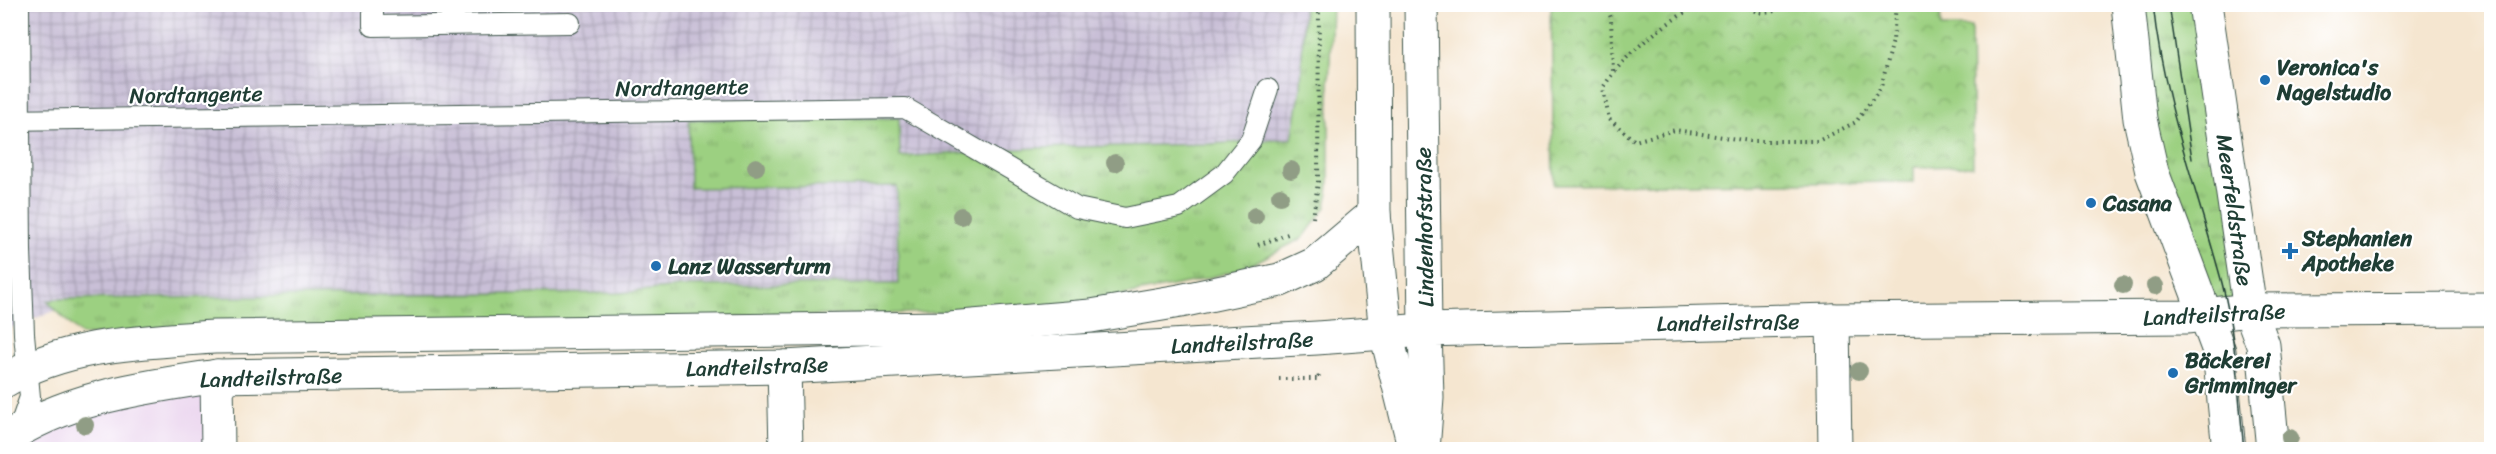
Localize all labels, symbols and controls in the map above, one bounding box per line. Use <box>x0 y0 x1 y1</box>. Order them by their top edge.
place label: Veronica's Nagelstudio <box>2276 48 2392 112</box>
street label: Nordtangente <box>615 67 749 108</box>
marker: Veronica's Nagelstudio <box>2258 73 2272 87</box>
street label: Nordtangente <box>129 74 263 115</box>
street label: Meerfeldstraße <box>2205 132 2264 289</box>
street label: Lindenhofstraße <box>1404 147 1445 307</box>
place label: Casana <box>2102 184 2173 223</box>
marker: Casana <box>2084 196 2098 210</box>
place label: Stephanien Apotheke <box>2301 219 2412 283</box>
marker: Stephanien Apotheke <box>2283 244 2297 258</box>
place label: Lanz Wasserturm <box>668 247 831 286</box>
marker: Lanz Wasserturm <box>649 259 663 273</box>
street label: Landteilstraße <box>2142 291 2286 338</box>
street label: Landteilstraße <box>1656 302 1800 343</box>
street label: Landteilstraße <box>1170 319 1314 366</box>
place label: Bäckerei Grimminger <box>2184 341 2298 405</box>
street label: Landteilstraße <box>685 345 829 388</box>
street label: Landteilstraße <box>199 356 343 399</box>
marker: Bäckerei Grimminger <box>2166 366 2180 380</box>

